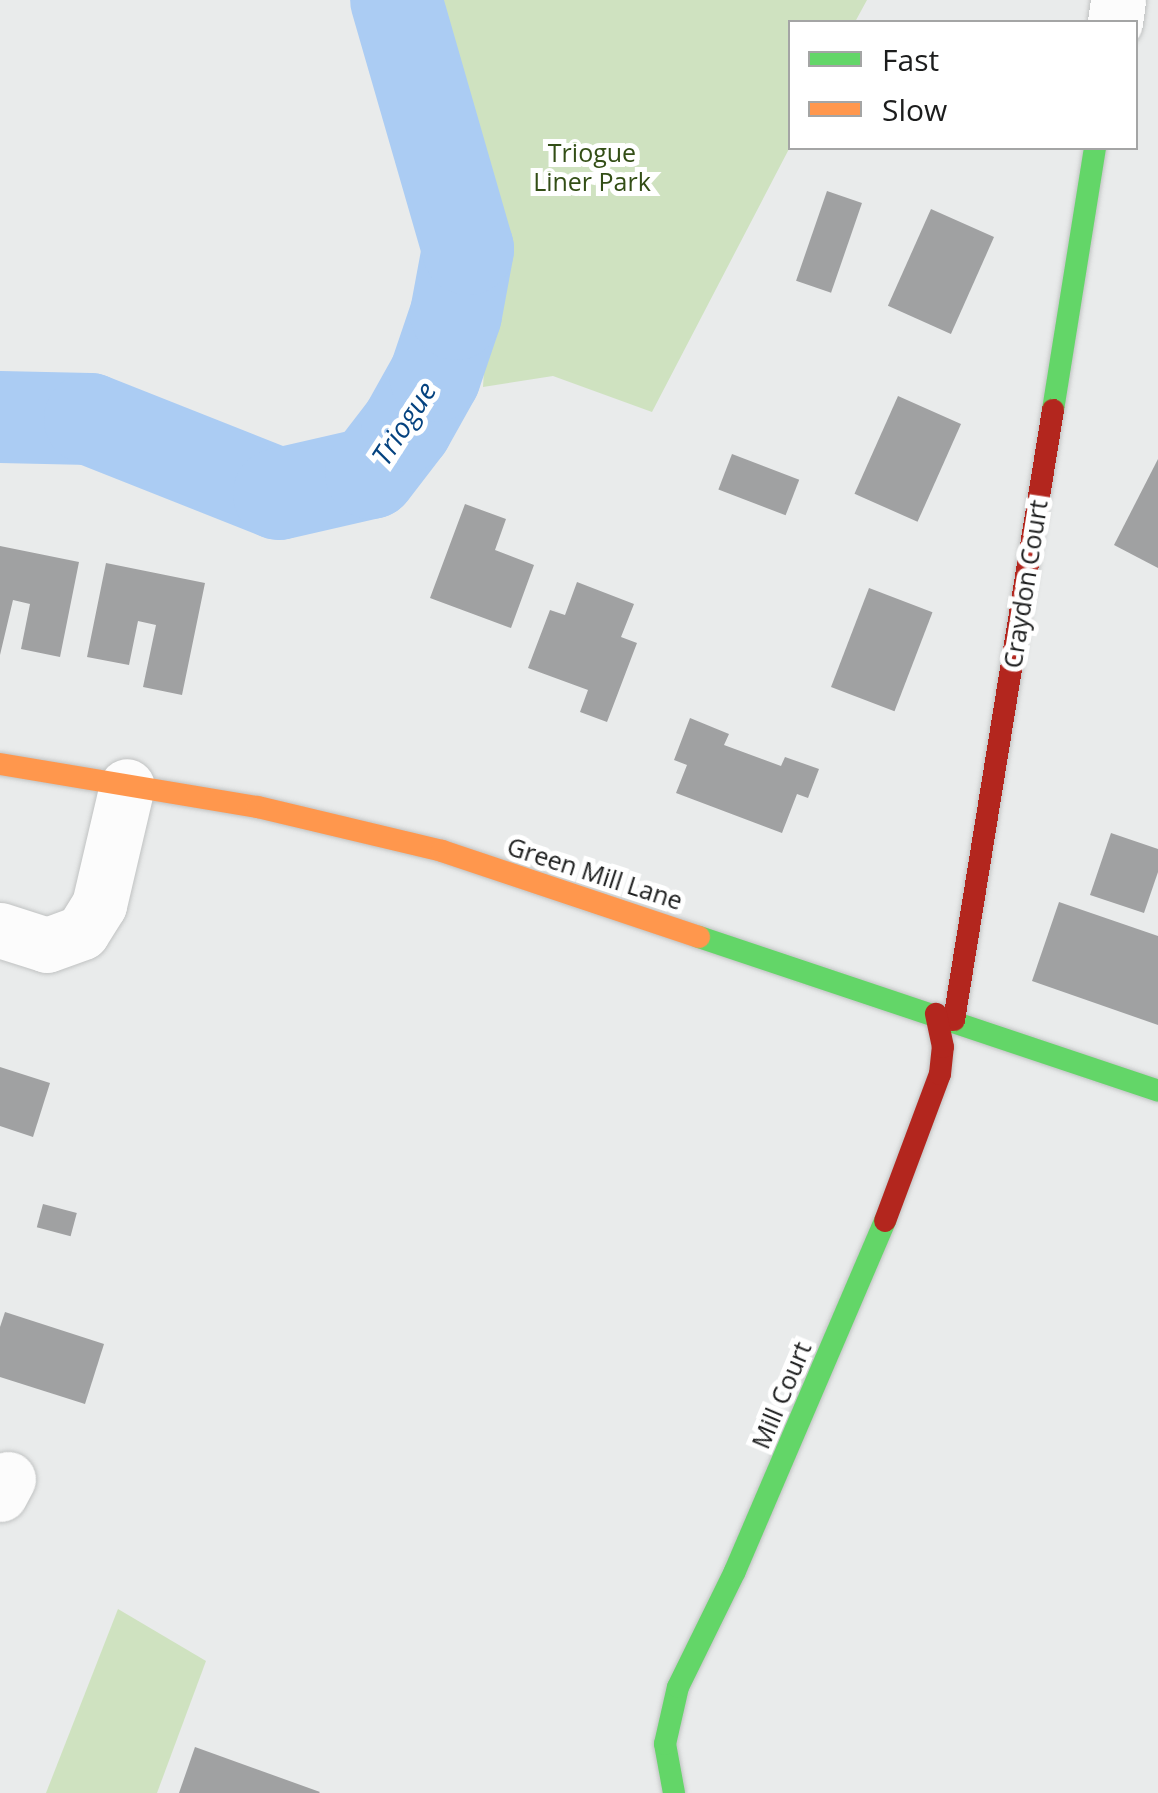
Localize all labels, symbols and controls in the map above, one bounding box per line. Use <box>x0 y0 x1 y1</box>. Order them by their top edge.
legend <box>788 20 1138 150</box>
text: Fast <box>882 39 939 80</box>
text: Slow <box>882 89 947 130</box>
park label: Triogue Liner Park <box>533 138 651 197</box>
water label: Triogue <box>364 375 442 471</box>
street label: Craydon Court <box>997 498 1053 670</box>
street label: Green Mill Lane <box>504 831 686 915</box>
street label: Mill Court <box>745 1337 817 1453</box>

